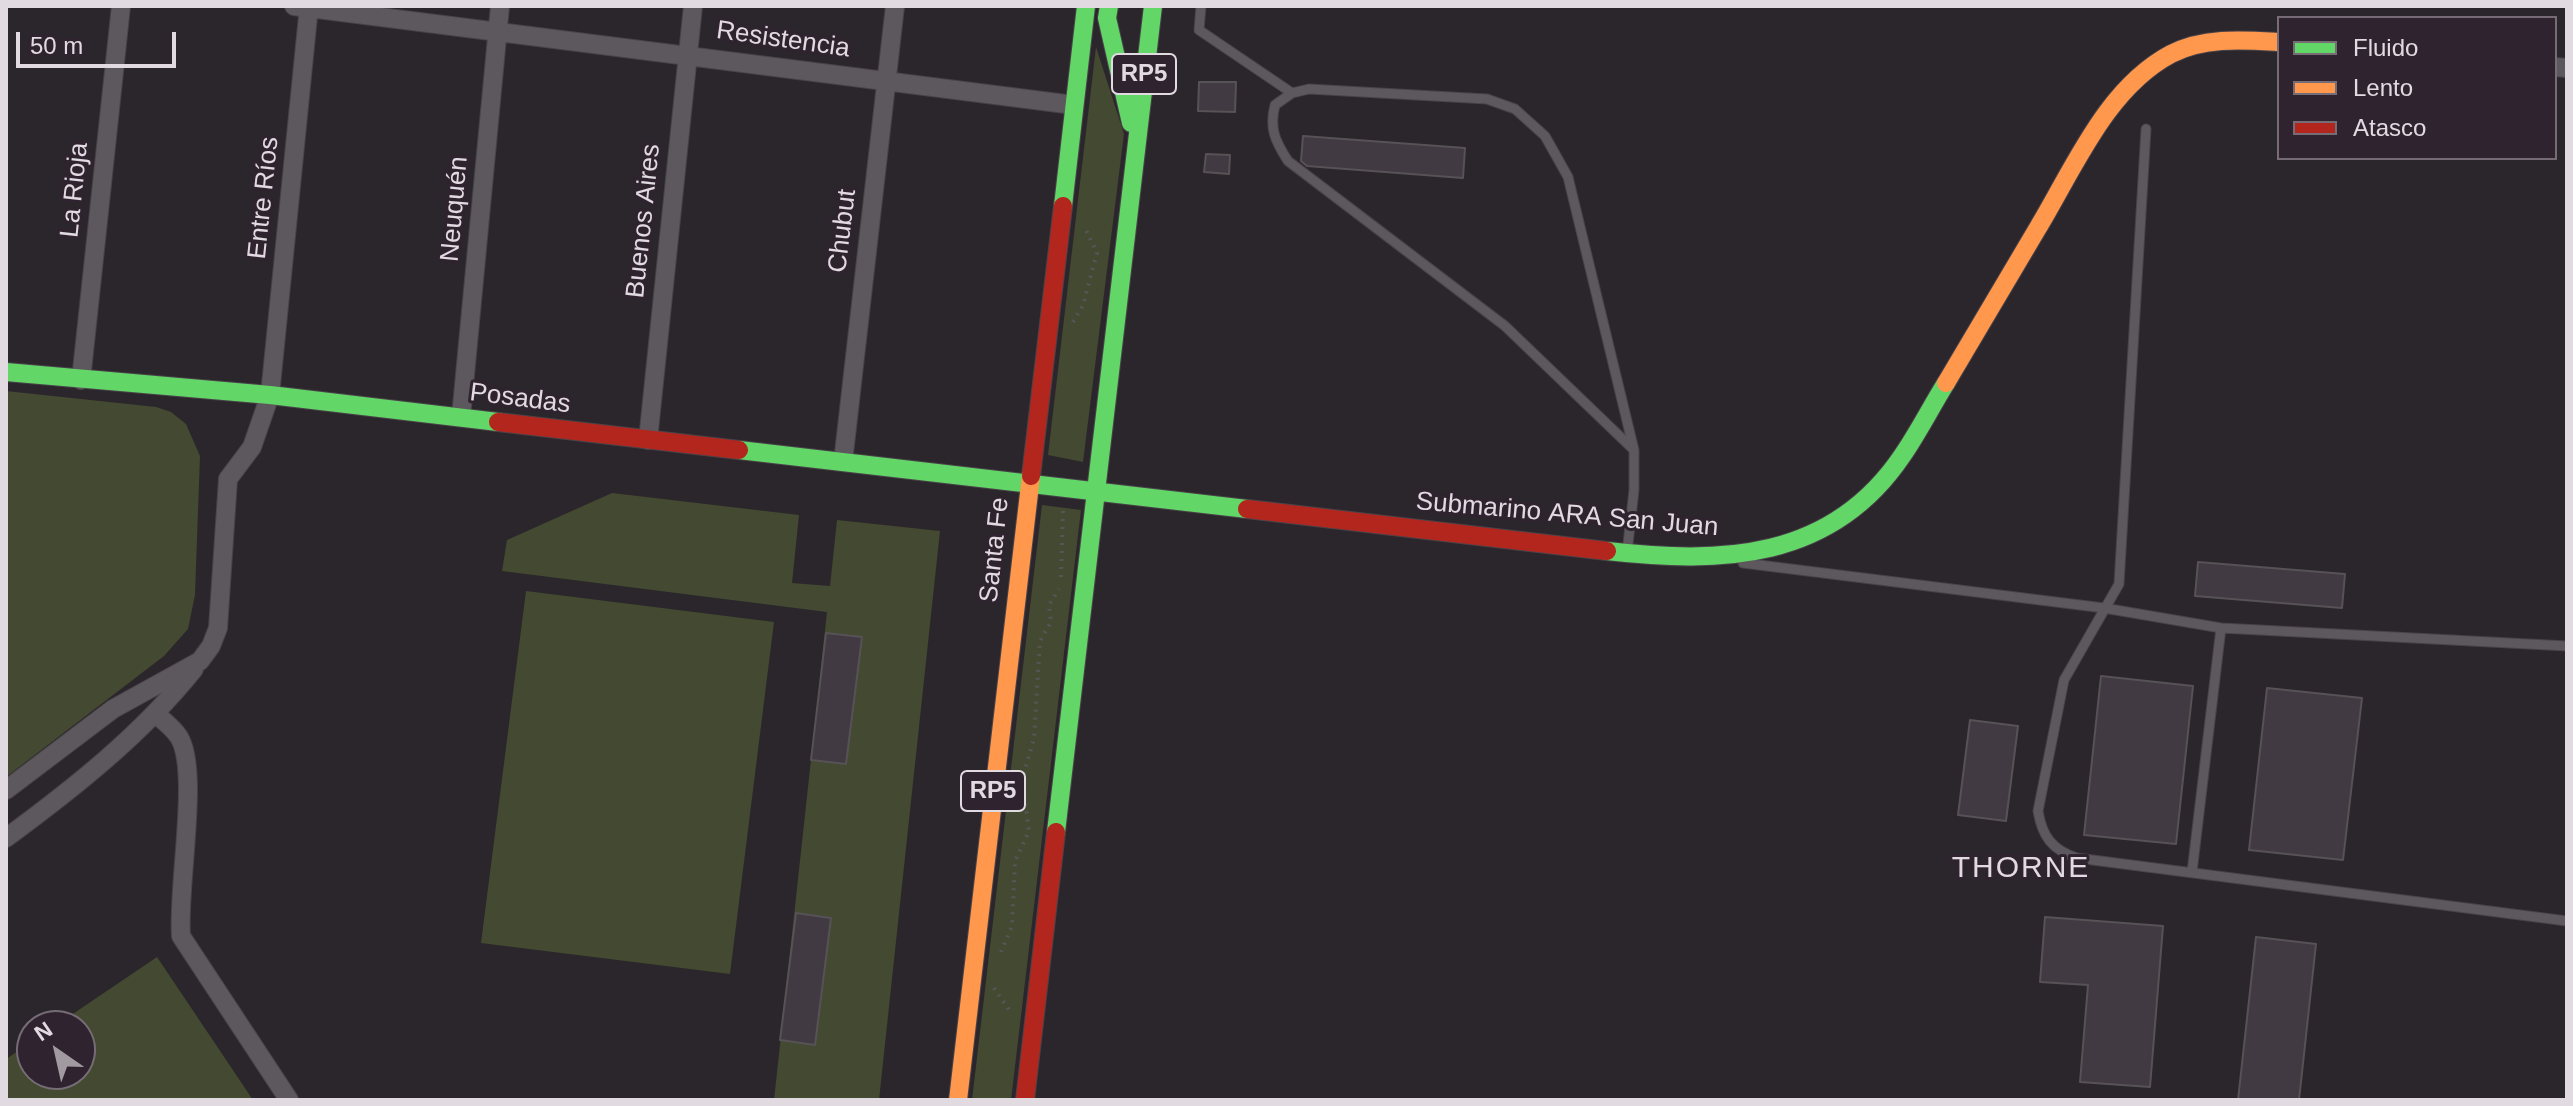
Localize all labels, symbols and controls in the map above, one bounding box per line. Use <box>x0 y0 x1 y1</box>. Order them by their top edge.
street label: Resistencia <box>714 15 852 65</box>
scale bar <box>20 16 180 66</box>
legend <box>2277 16 2557 160</box>
text: 50 m <box>30 32 83 59</box>
text: Fluido <box>2353 34 2418 61</box>
road number: RP5 <box>1112 54 1176 94</box>
text: Lento <box>2353 74 2413 101</box>
text: Atasco <box>2353 114 2426 141</box>
street label: Entre Ríos <box>242 135 286 261</box>
street label: La Rioja <box>54 141 96 239</box>
street label: Buenos Aires <box>620 142 668 300</box>
street label: Neuquén <box>435 155 475 263</box>
street label: Chubut <box>822 187 864 275</box>
street label: Posadas <box>468 377 572 421</box>
street label: Submarino ARA San Juan <box>1414 486 1720 544</box>
street label: Santa Fe <box>974 496 1016 604</box>
road number: RP5 <box>961 771 1025 811</box>
district label: THORNE <box>1952 851 2090 887</box>
north arrow <box>16 1010 96 1090</box>
text: N <box>30 1017 57 1046</box>

